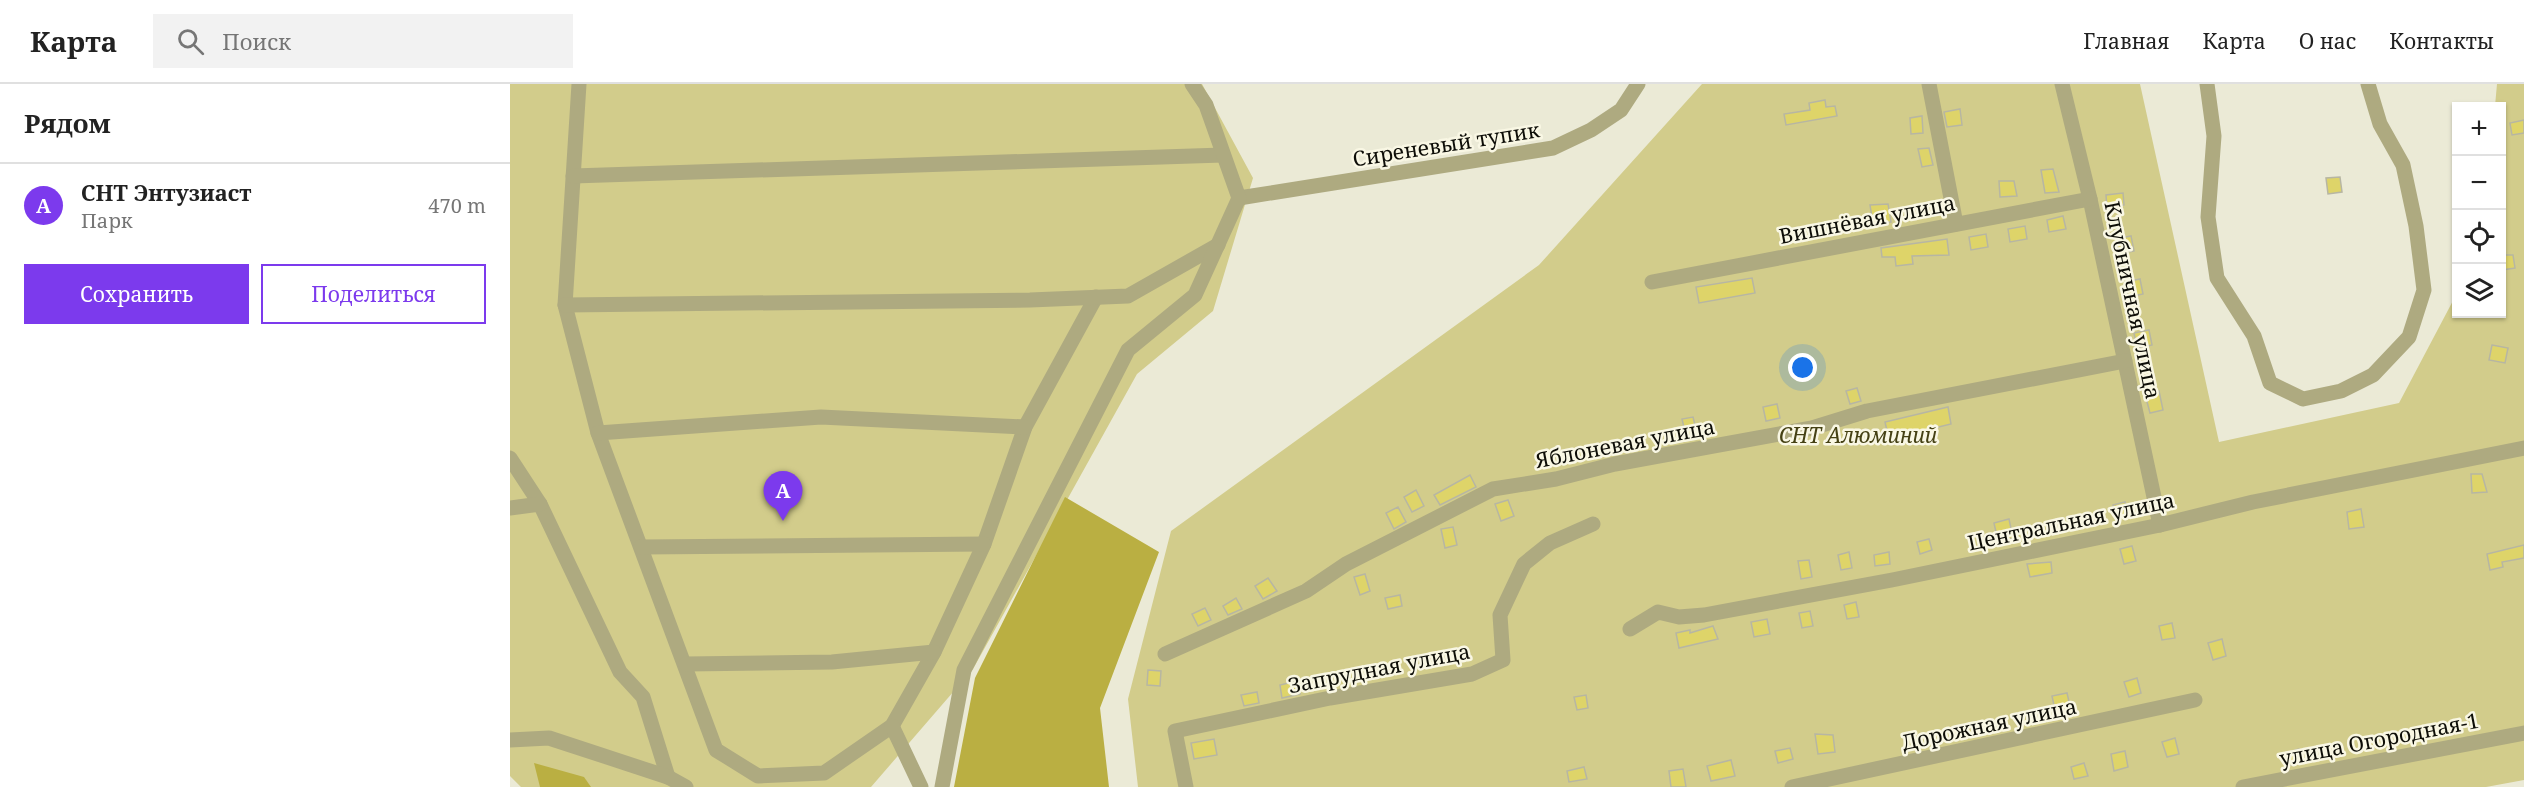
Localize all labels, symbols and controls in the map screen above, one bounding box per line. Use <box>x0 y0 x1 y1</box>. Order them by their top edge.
search box <box>153 14 573 68</box>
text: Карта <box>30 22 117 60</box>
icon: search <box>174 25 207 58</box>
text: Поиск <box>222 26 291 56</box>
text: Главная <box>2083 27 2170 55</box>
text: Карта <box>2203 27 2266 55</box>
text: О нас <box>2299 27 2356 55</box>
text: Контакты <box>2389 27 2494 55</box>
map controls <box>2452 102 2506 318</box>
button: + <box>2452 102 2506 156</box>
text: Рядом <box>24 105 111 141</box>
street label: Сиреневый тупик <box>1350 115 1542 173</box>
button: − <box>2452 156 2506 210</box>
text: СНТ Энтузиаст <box>81 177 252 207</box>
street label: Вишнёвая улица <box>1777 188 1957 250</box>
text: A <box>36 192 51 219</box>
text: 470 m <box>428 192 486 219</box>
street label: Клубничная улица <box>2098 198 2168 402</box>
text: Парк <box>81 207 133 234</box>
button: locate <box>2452 210 2506 264</box>
button: Сохранить <box>24 264 249 324</box>
button: Поделиться <box>261 264 486 324</box>
button: layers <box>2452 264 2506 318</box>
your location <box>1788 353 1817 382</box>
street label: Яблоневая улица <box>1532 412 1717 474</box>
park label: СНТ Алюминий <box>1779 421 1938 449</box>
pin: A <box>764 472 802 521</box>
street label: Центральная улица <box>1965 485 2177 557</box>
street label: Запрудная улица <box>1286 637 1472 699</box>
street label: Дорожная улица <box>1899 692 2079 756</box>
street label: улица Огородная-1 <box>2277 706 2481 772</box>

